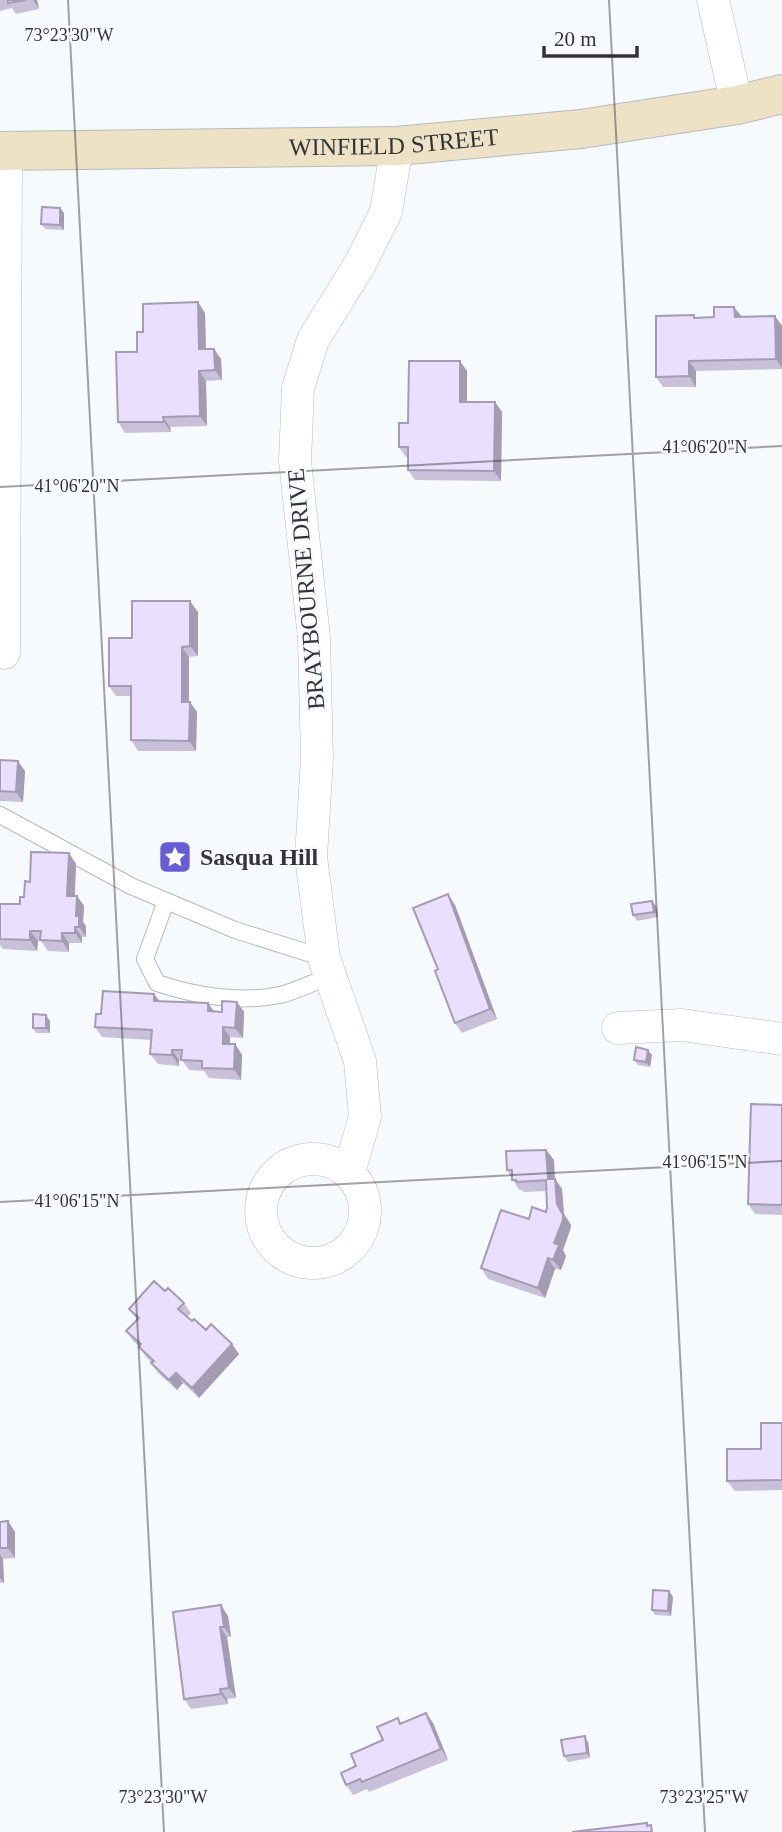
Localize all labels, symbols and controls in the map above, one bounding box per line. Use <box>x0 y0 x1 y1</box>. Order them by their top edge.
scale bar <box>544 14 637 58</box>
text: 73°23'30"W <box>25 25 113 45</box>
text: 20 m <box>554 27 597 51</box>
street label: WINFIELD STREET <box>289 124 500 160</box>
text: 41°06'20"N <box>663 437 747 457</box>
street label: BRAYBOURNE DRIVE <box>282 467 330 711</box>
text: 41°06'20"N <box>35 476 119 496</box>
place icon: Sasqua Hill <box>156 838 194 876</box>
place label: Sasqua Hill <box>200 844 318 870</box>
text: 41°06'15"N <box>663 1152 747 1172</box>
text: 41°06'15"N <box>35 1191 119 1211</box>
text: 73°23'30"W <box>119 1787 207 1807</box>
text: 73°23'25"W <box>660 1787 748 1807</box>

